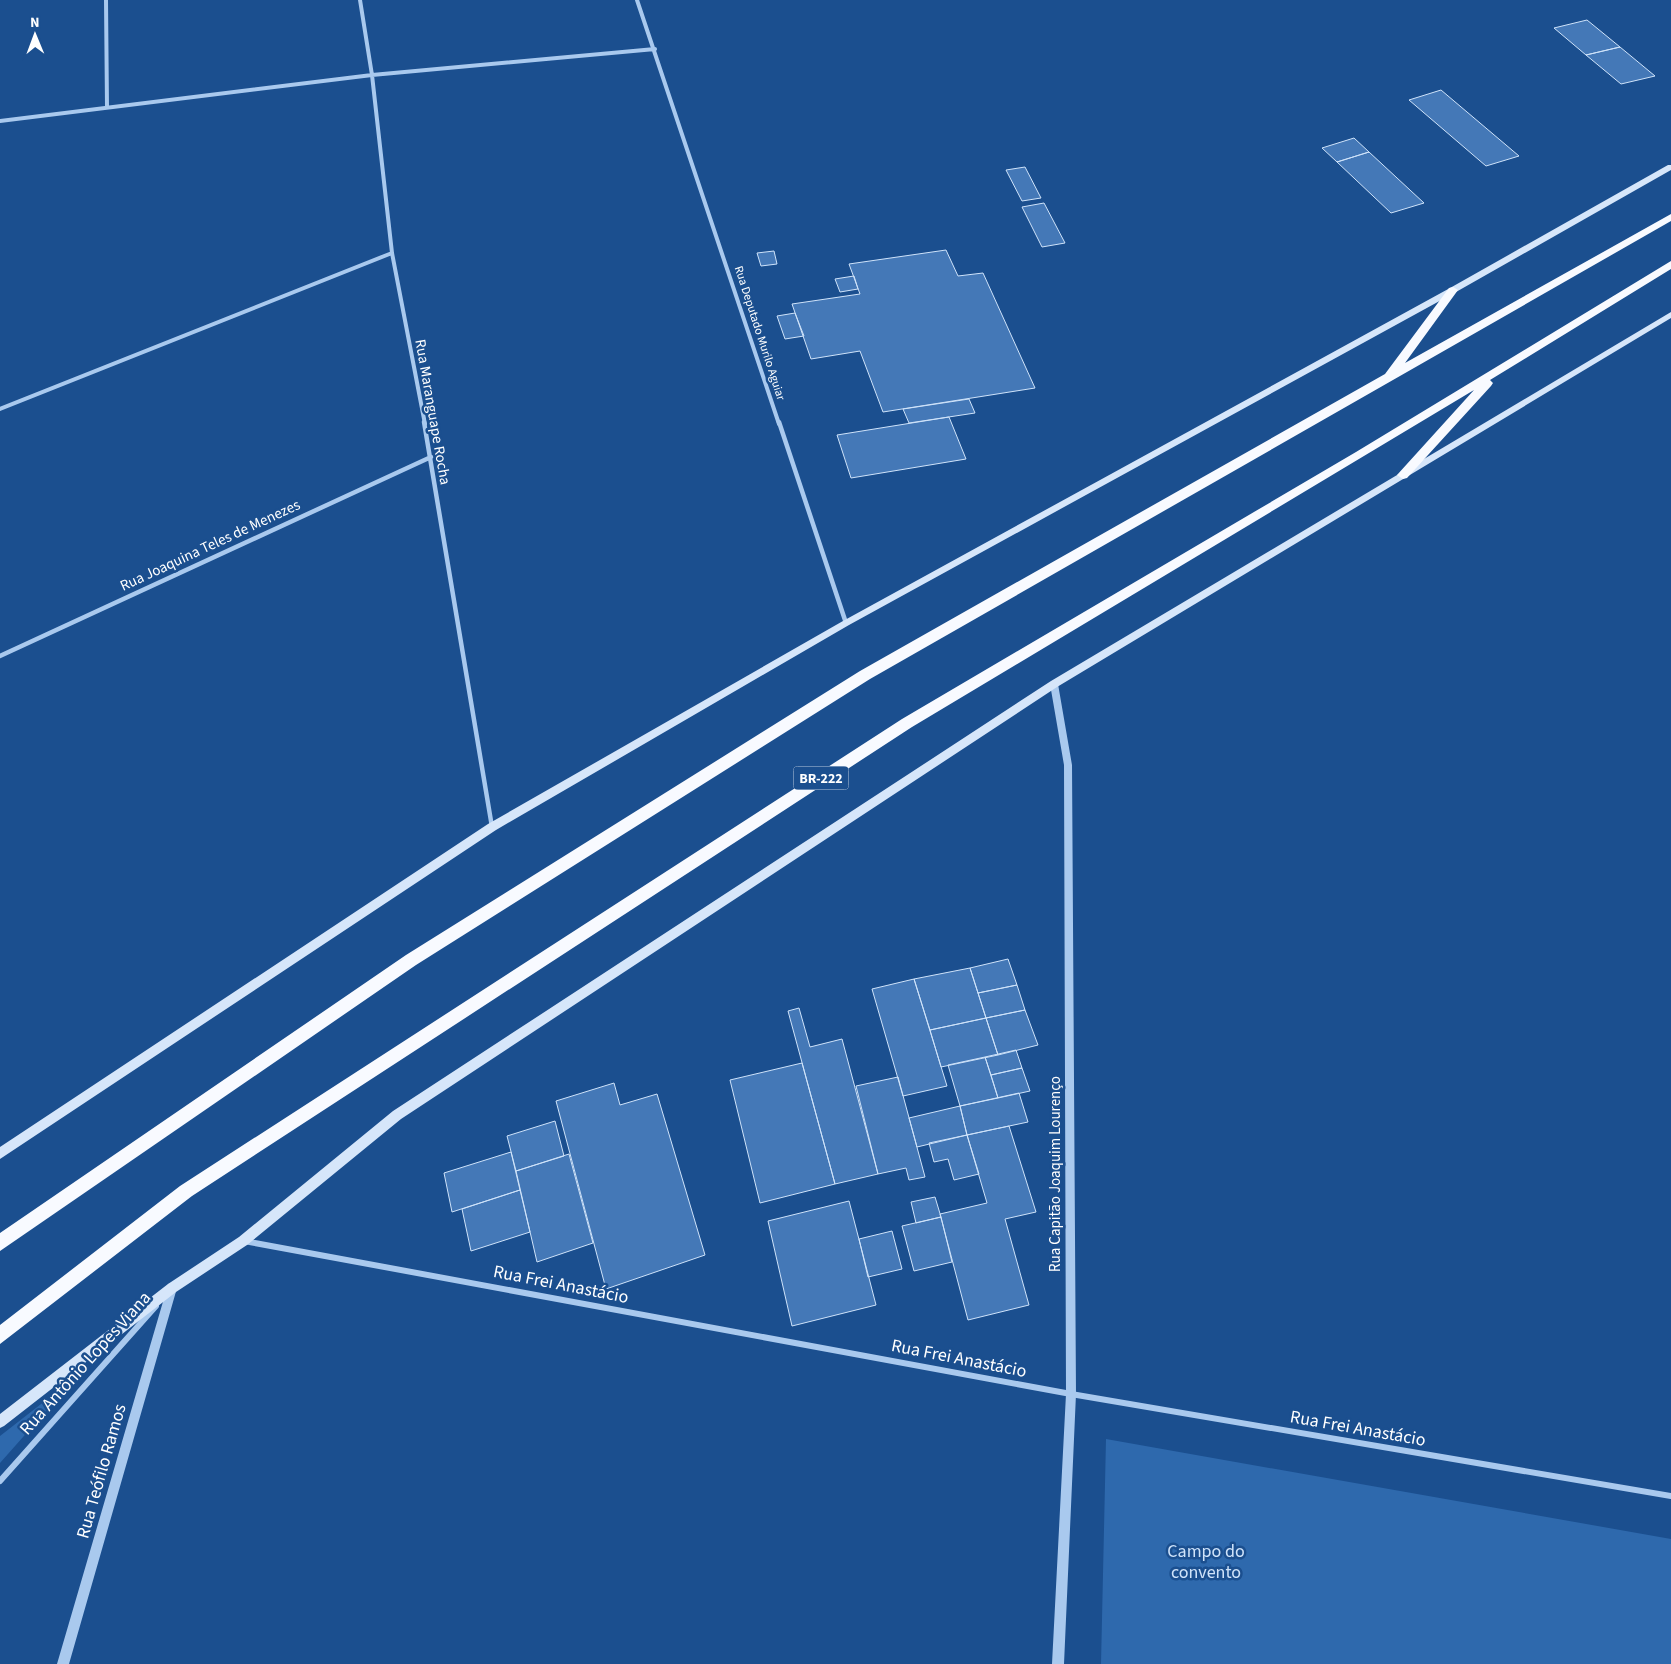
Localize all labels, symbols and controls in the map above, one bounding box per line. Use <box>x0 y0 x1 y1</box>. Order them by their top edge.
north arrow <box>10 10 60 60</box>
text: N <box>30 13 40 33</box>
street label: Rua Deputado Murilo Aguiar <box>730 264 790 403</box>
street label: Rua Maranguape Rocha <box>409 338 456 487</box>
street label: Rua Joaquina Teles de Menezes <box>117 494 304 597</box>
road number: BR-222 <box>794 766 848 790</box>
street label: Rua Capitão Joaquim Lourenço <box>1045 1076 1066 1272</box>
street label: Rua Frei Anastácio <box>491 1259 631 1310</box>
street label: Rua Antônio Lopes Viana <box>14 1286 157 1441</box>
street label: Rua Frei Anastácio <box>889 1333 1029 1384</box>
street label: Rua Teófilo Ramos <box>70 1401 133 1541</box>
street label: Rua Frei Anastácio <box>1288 1404 1428 1453</box>
park label: Campo do convento <box>1167 1539 1245 1585</box>

